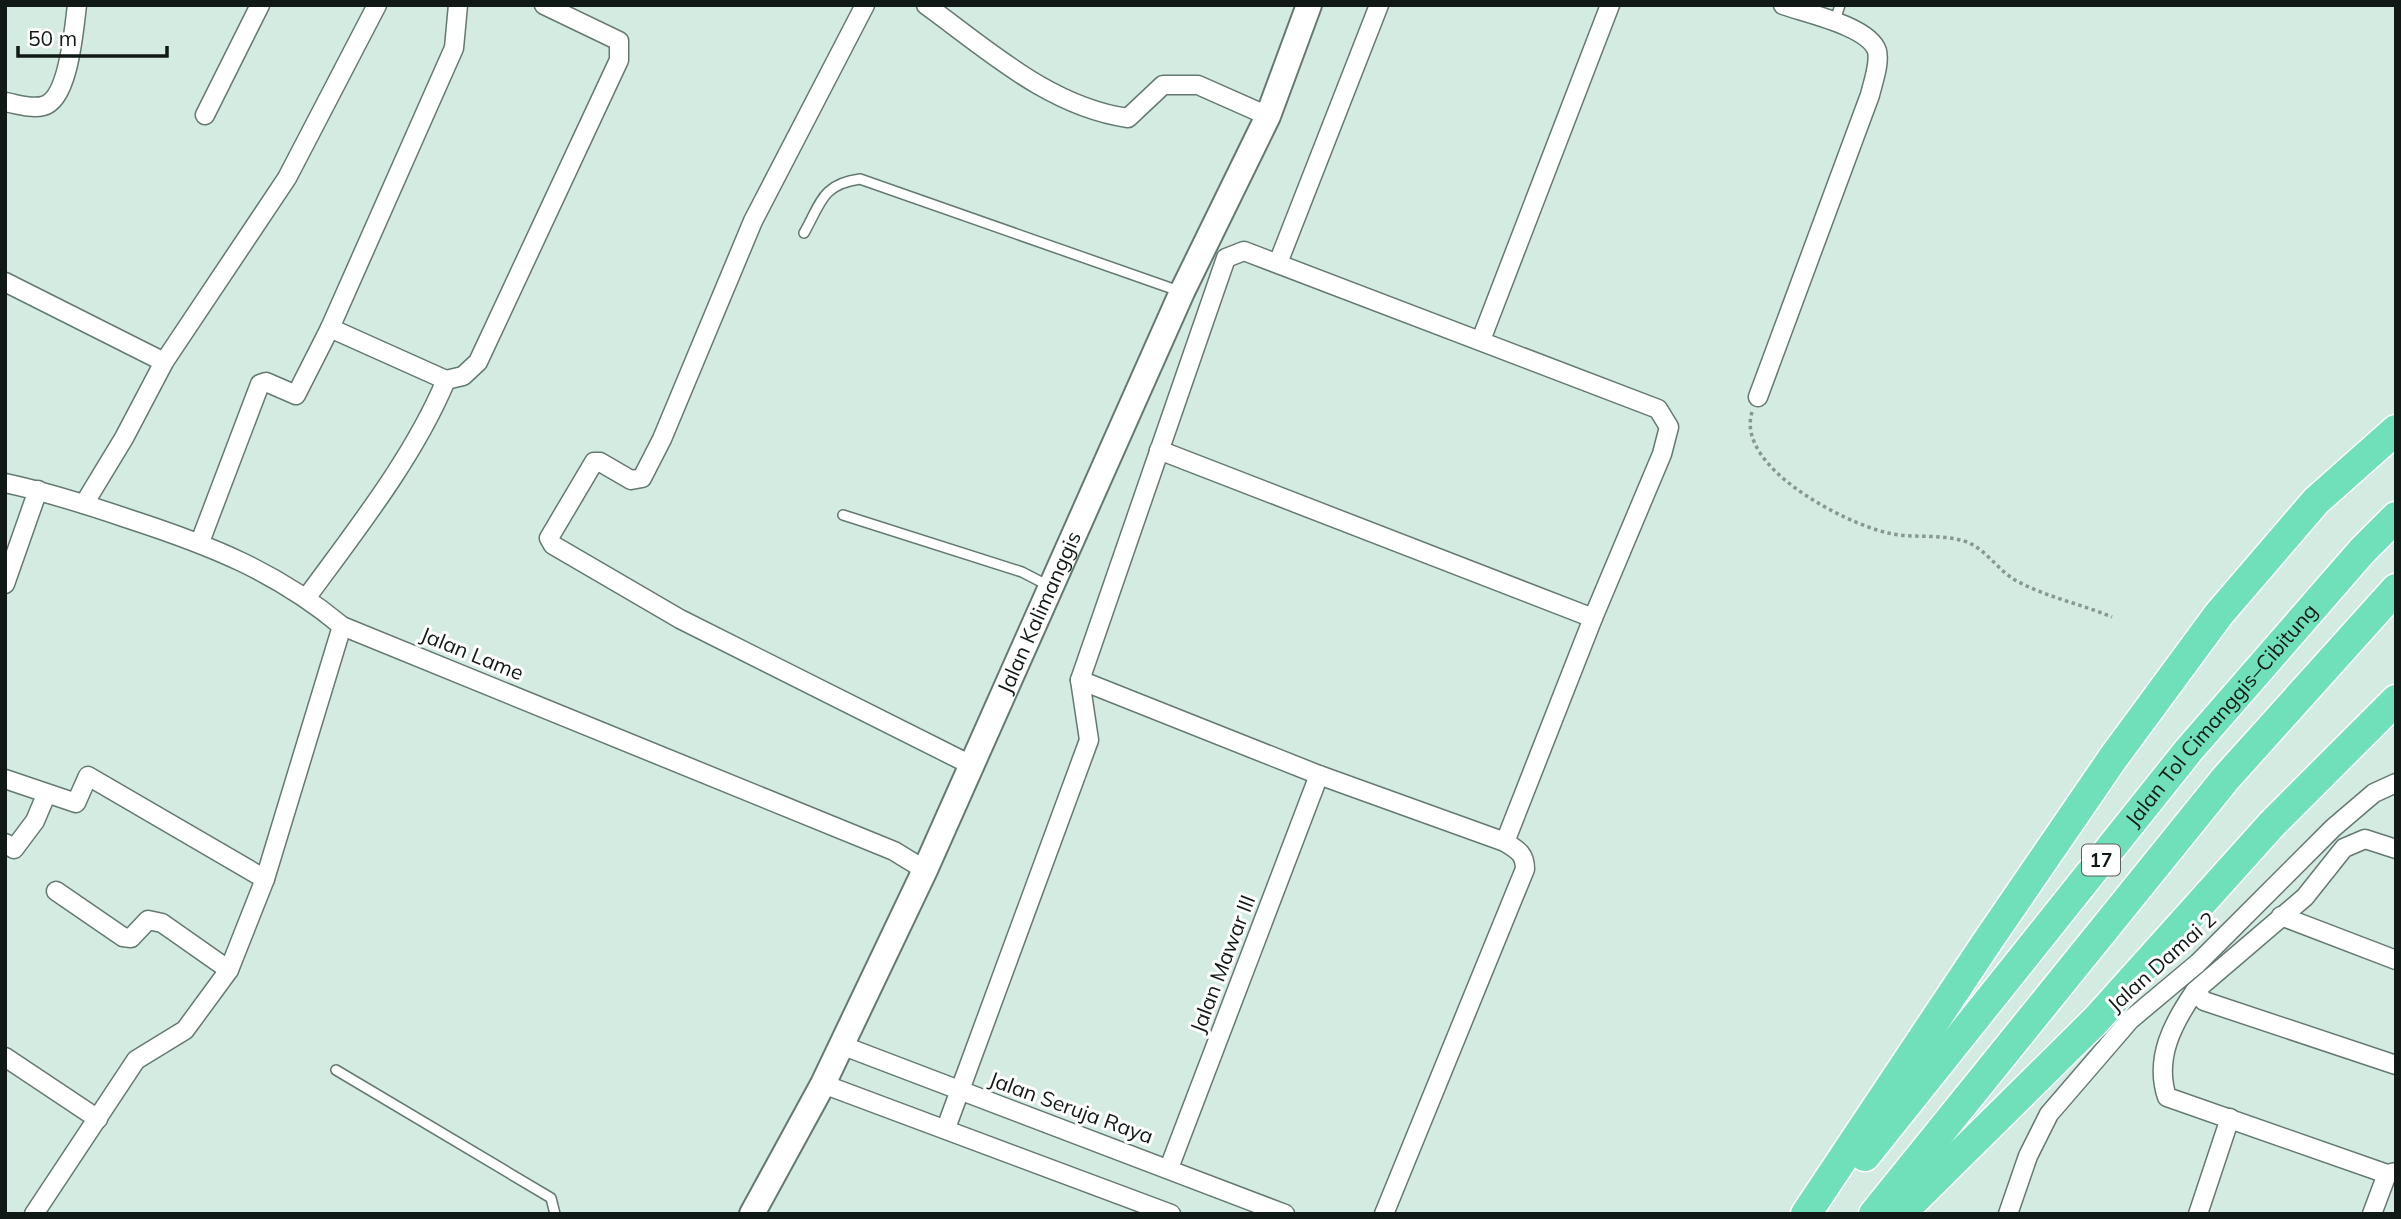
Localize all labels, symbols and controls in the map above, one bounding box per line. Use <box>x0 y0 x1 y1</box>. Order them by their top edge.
scale bar <box>18 14 166 58</box>
text: 50 m <box>28 25 77 51</box>
street label: Jalan Kalimanggis <box>991 527 1086 697</box>
street label: Jalan Tol Cimanggis–Cibitung <box>2119 598 2322 831</box>
street label: Jalan Lame <box>417 621 528 686</box>
road number: 17 <box>2082 845 2120 876</box>
street label: Jalan Mawar III <box>1184 891 1260 1036</box>
street label: Jalan Damai 2 <box>2102 906 2221 1017</box>
street label: Jalan Seruja Raya <box>986 1065 1157 1149</box>

